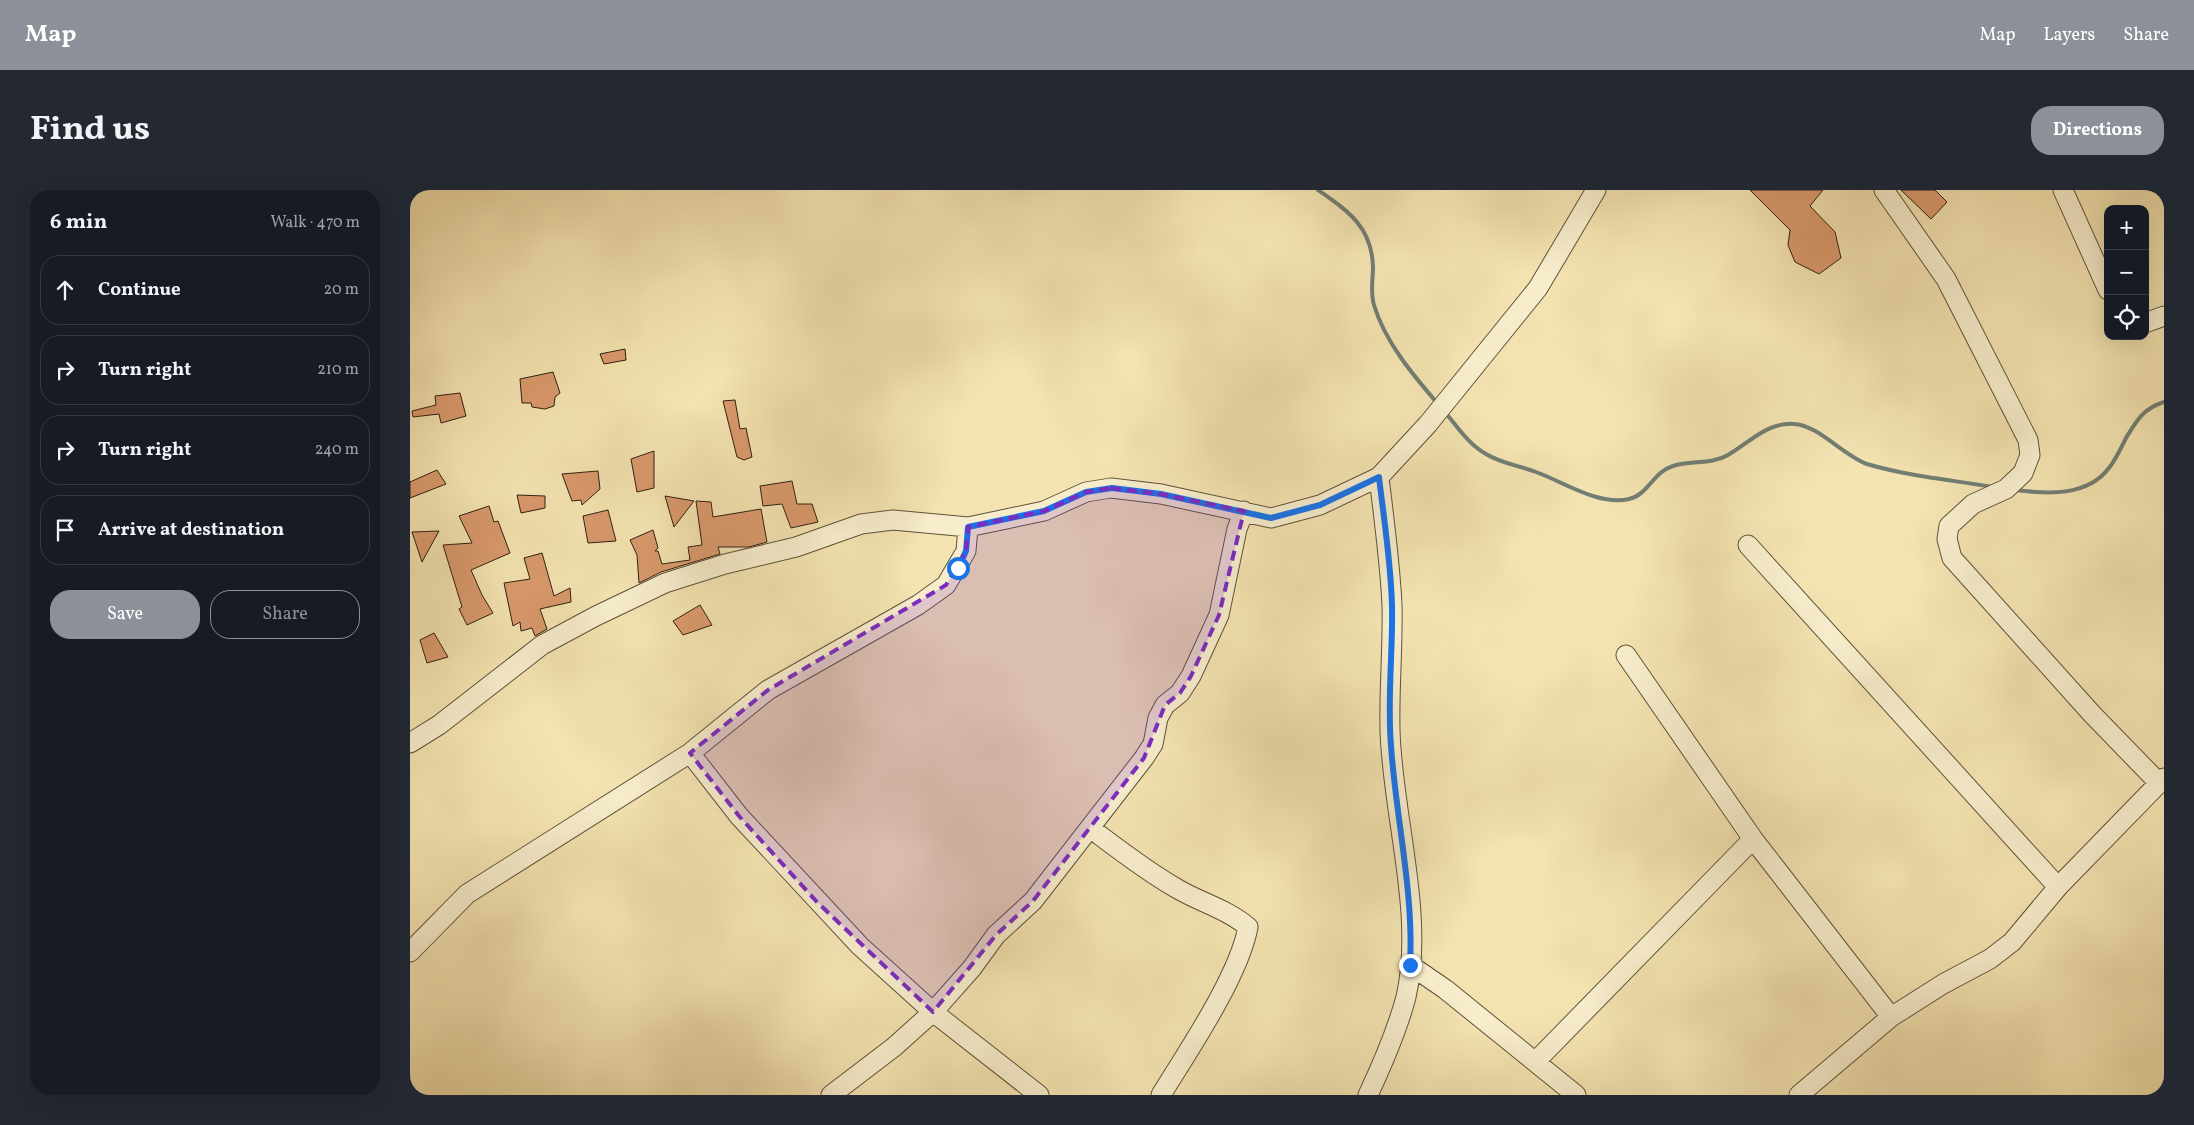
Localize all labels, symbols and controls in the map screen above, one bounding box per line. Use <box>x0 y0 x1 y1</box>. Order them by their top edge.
text: Map <box>25 18 76 52</box>
text: Map <box>1979 23 2015 48</box>
text: Layers <box>2043 23 2095 48</box>
text: Share <box>2123 23 2169 48</box>
text: Find us <box>30 106 150 154</box>
button: Directions <box>2031 106 2164 155</box>
map controls <box>2104 205 2149 340</box>
button: + <box>2104 205 2149 250</box>
text: 6 min <box>50 208 107 237</box>
text: Walk · 470 m <box>270 212 360 234</box>
button: − <box>2104 250 2149 295</box>
icon: ahead <box>51 276 79 304</box>
text: Continue <box>98 277 181 303</box>
text: 20 m <box>324 279 359 301</box>
button: locate <box>2104 295 2149 340</box>
icon: right <box>51 356 79 384</box>
text: Turn right <box>98 357 191 383</box>
text: 210 m <box>317 359 359 381</box>
icon: right <box>51 436 79 464</box>
text: Turn right <box>98 437 191 463</box>
text: 240 m <box>315 439 359 461</box>
icon: arrive <box>51 516 79 544</box>
text: Arrive at destination <box>98 517 284 543</box>
route start <box>947 557 970 580</box>
button: Save <box>50 590 200 639</box>
button: Share <box>210 590 360 639</box>
route end <box>1399 954 1422 977</box>

